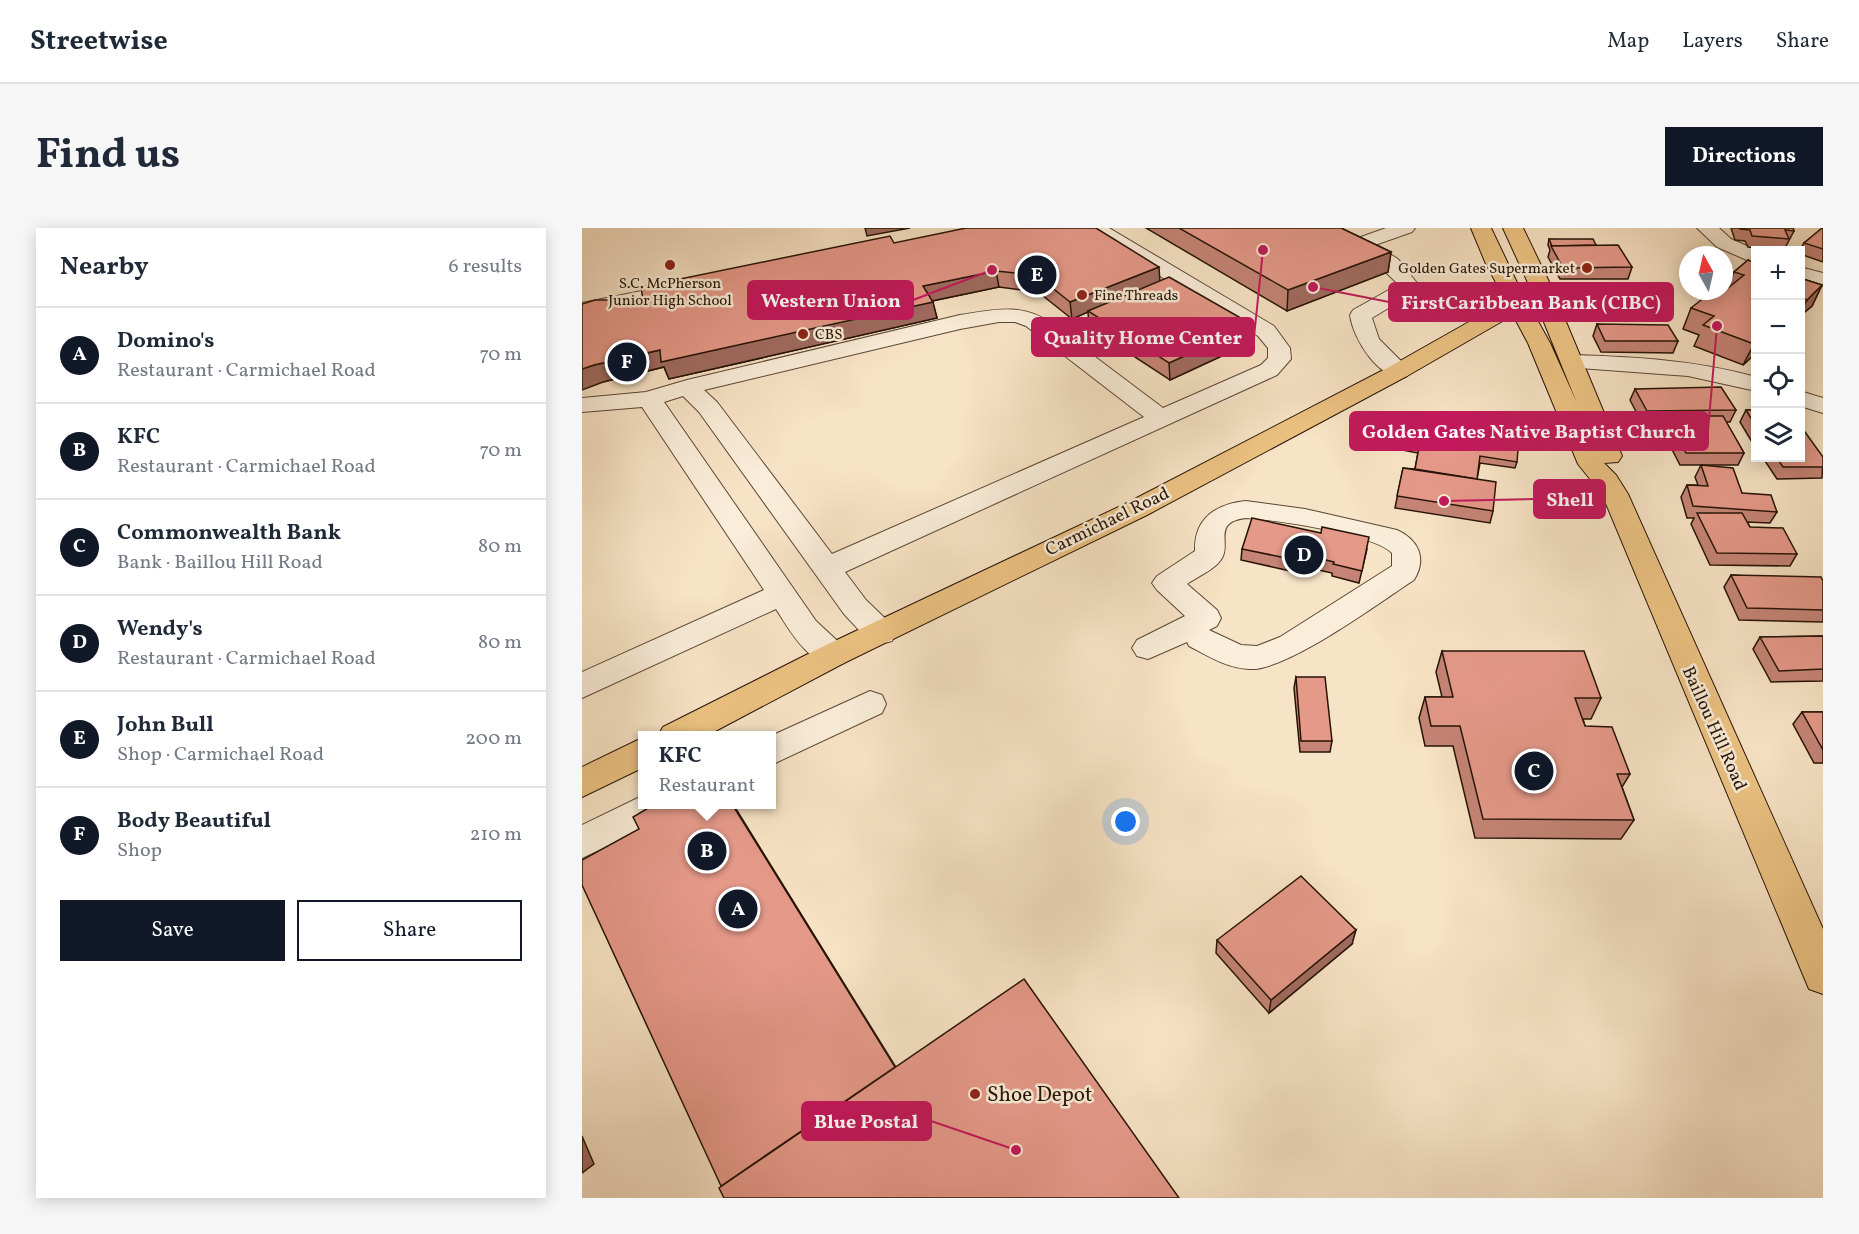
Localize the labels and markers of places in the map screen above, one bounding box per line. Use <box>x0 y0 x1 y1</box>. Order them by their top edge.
pin: E <box>1018 252 1056 298</box>
marker: S.C. McPherson Junior High School <box>663 258 677 272</box>
place label: Golden Gates Supermarket <box>1398 259 1575 280</box>
marker: Golden Gates Supermarket <box>1580 261 1594 275</box>
place label: S.C. McPherson Junior High School <box>608 274 732 312</box>
callout: Western Union <box>748 281 913 319</box>
callout: FirstCaribbean Bank (CIBC) <box>1389 283 1673 321</box>
place label: Fine Threads <box>1094 286 1178 307</box>
marker: Fine Threads <box>1075 288 1089 302</box>
callout: Quality Home Center <box>1032 318 1254 356</box>
place label: CBS <box>815 325 842 346</box>
marker: CBS <box>796 327 810 341</box>
pin: F <box>608 340 646 384</box>
callout: Golden Gates Native Baptist Church <box>1350 412 1708 450</box>
callout: Shell <box>1534 480 1605 518</box>
pin: D <box>1284 532 1324 578</box>
pin: C <box>1514 748 1554 794</box>
pin: B <box>688 828 726 874</box>
pin: A <box>718 886 758 932</box>
place label: Shoe Depot <box>987 1081 1092 1110</box>
marker: Shoe Depot <box>968 1087 982 1101</box>
callout: Blue Postal <box>802 1102 931 1140</box>

